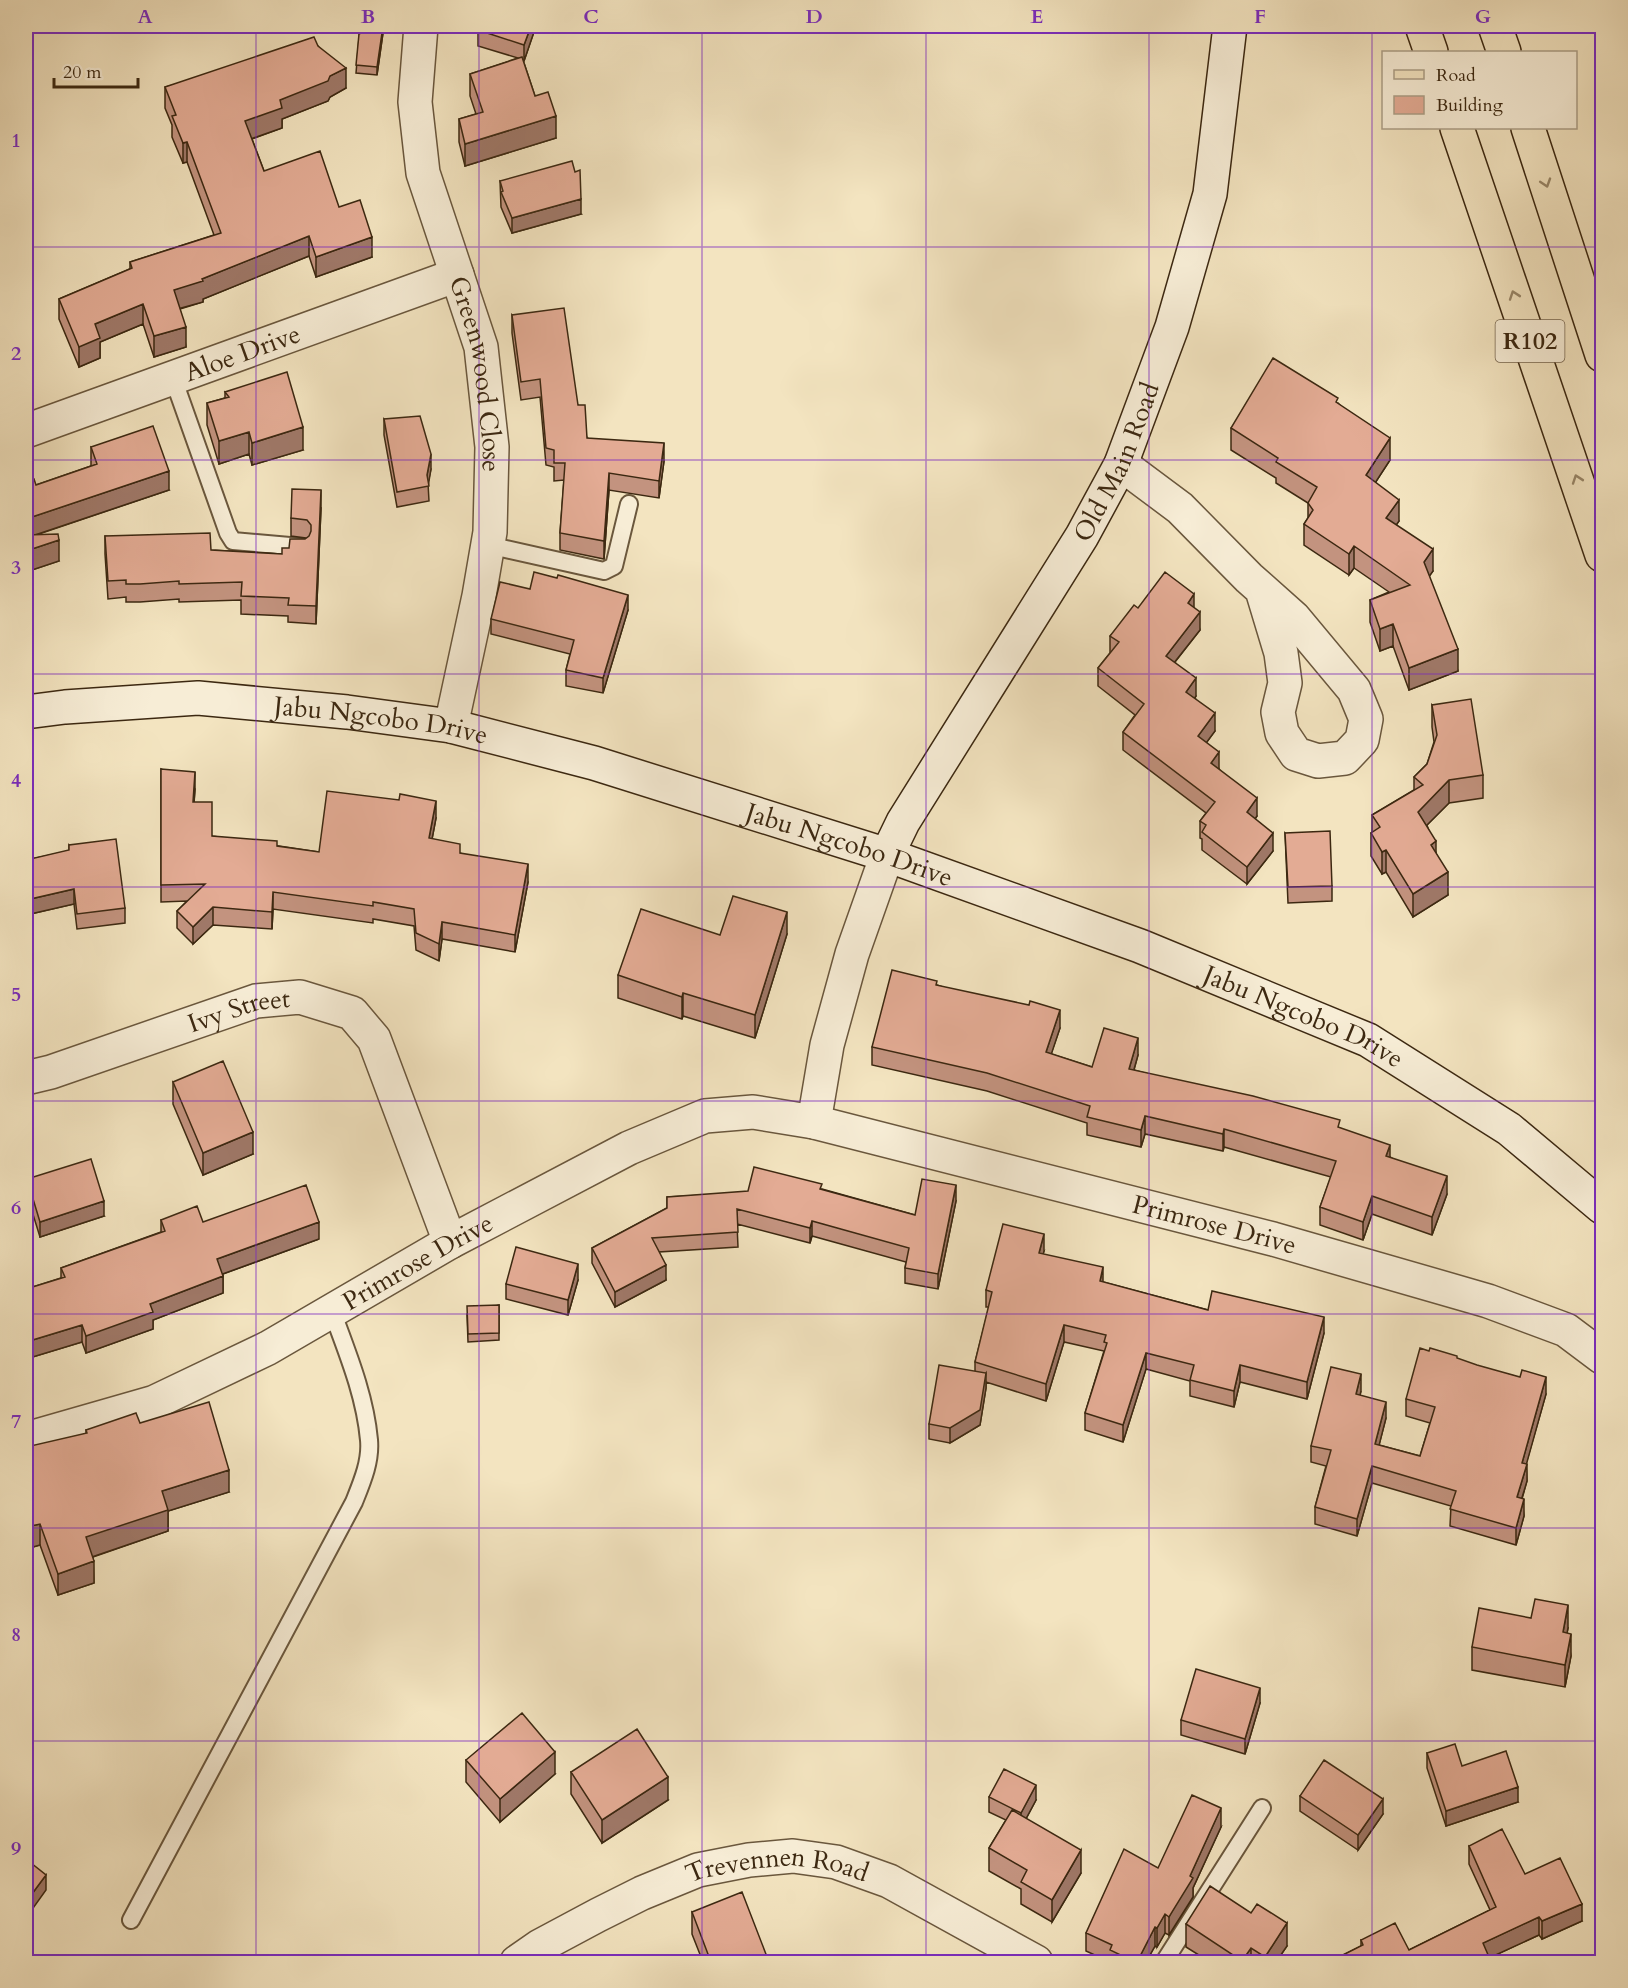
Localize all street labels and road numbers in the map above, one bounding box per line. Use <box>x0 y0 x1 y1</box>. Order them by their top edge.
street label: Greenwood Close <box>441 272 509 472</box>
street label: Aloe Drive <box>180 316 305 390</box>
road number: R102 <box>1496 320 1564 362</box>
street label: Old Main Road <box>1065 377 1168 548</box>
street label: Jabu Ngcobo Drive <box>268 688 492 753</box>
street label: Jabu Ngcobo Drive <box>738 794 958 895</box>
street label: Jabu Ngcobo Drive <box>1194 956 1410 1076</box>
street label: Ivy Street <box>183 981 292 1041</box>
street label: Primrose Drive <box>1129 1187 1300 1263</box>
street label: Primrose Drive <box>336 1206 499 1319</box>
street label: Trevennen Road <box>680 1839 874 1891</box>

